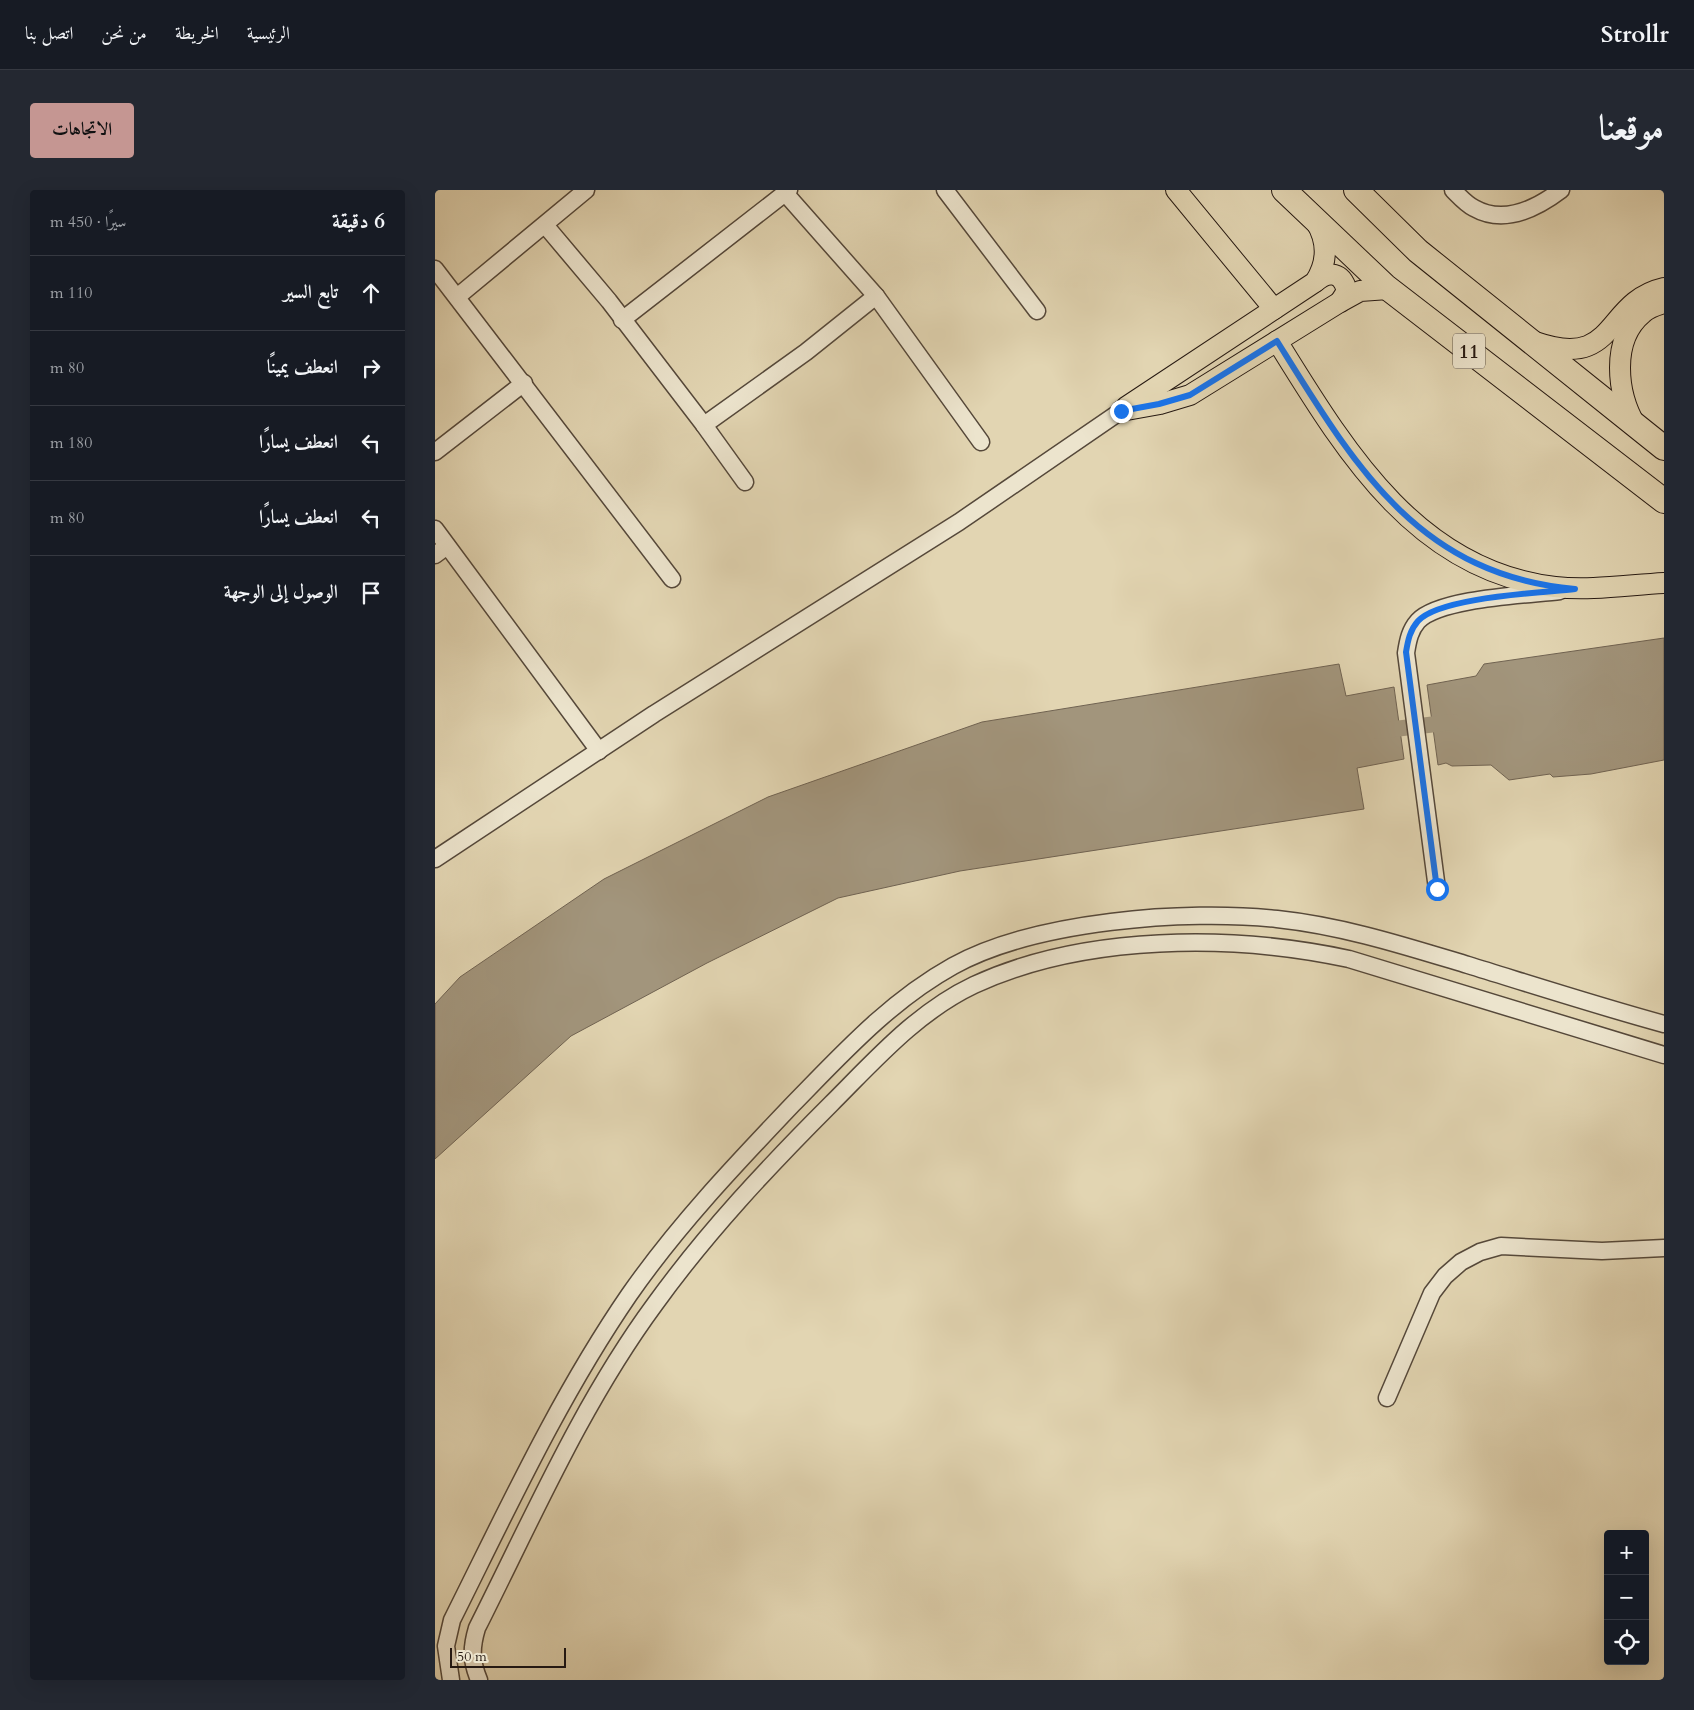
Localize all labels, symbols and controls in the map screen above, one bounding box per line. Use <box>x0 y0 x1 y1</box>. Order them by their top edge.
text: Strollr <box>1601 18 1669 51</box>
text: اتصل بنا <box>25 21 73 46</box>
text: من نحن <box>101 21 147 46</box>
text: الخريطة <box>175 21 219 46</box>
text: الرئيسية <box>247 21 290 46</box>
button: الاتجاهات <box>30 103 134 158</box>
text: موقعنا <box>1599 104 1664 152</box>
text: 6 دقيقة <box>332 207 385 236</box>
text: سيرًا · 450 m <box>50 211 126 233</box>
text: تابع السير <box>283 279 338 305</box>
icon: ahead <box>357 279 385 307</box>
text: 110 m <box>50 282 92 304</box>
road number: 11 <box>1453 334 1485 368</box>
text: انعطف يمينًا <box>267 354 338 380</box>
icon: right <box>357 354 385 382</box>
text: 80 m <box>50 357 84 379</box>
route end <box>1110 400 1133 423</box>
text: انعطف يسارًا <box>259 429 338 455</box>
icon: left <box>357 429 385 457</box>
text: 180 m <box>50 432 92 454</box>
text: انعطف يسارًا <box>259 504 338 530</box>
icon: left <box>357 504 385 532</box>
text: 80 m <box>50 507 84 529</box>
text: الوصول إلى الوجهة <box>224 579 338 605</box>
icon: arrive <box>357 579 385 607</box>
route start <box>1426 878 1449 901</box>
map controls <box>1604 1530 1649 1665</box>
button: + <box>1604 1530 1649 1575</box>
button: − <box>1604 1575 1649 1620</box>
button: locate <box>1604 1620 1649 1665</box>
scale bar <box>450 1645 566 1668</box>
text: 50 m <box>457 1647 487 1666</box>

